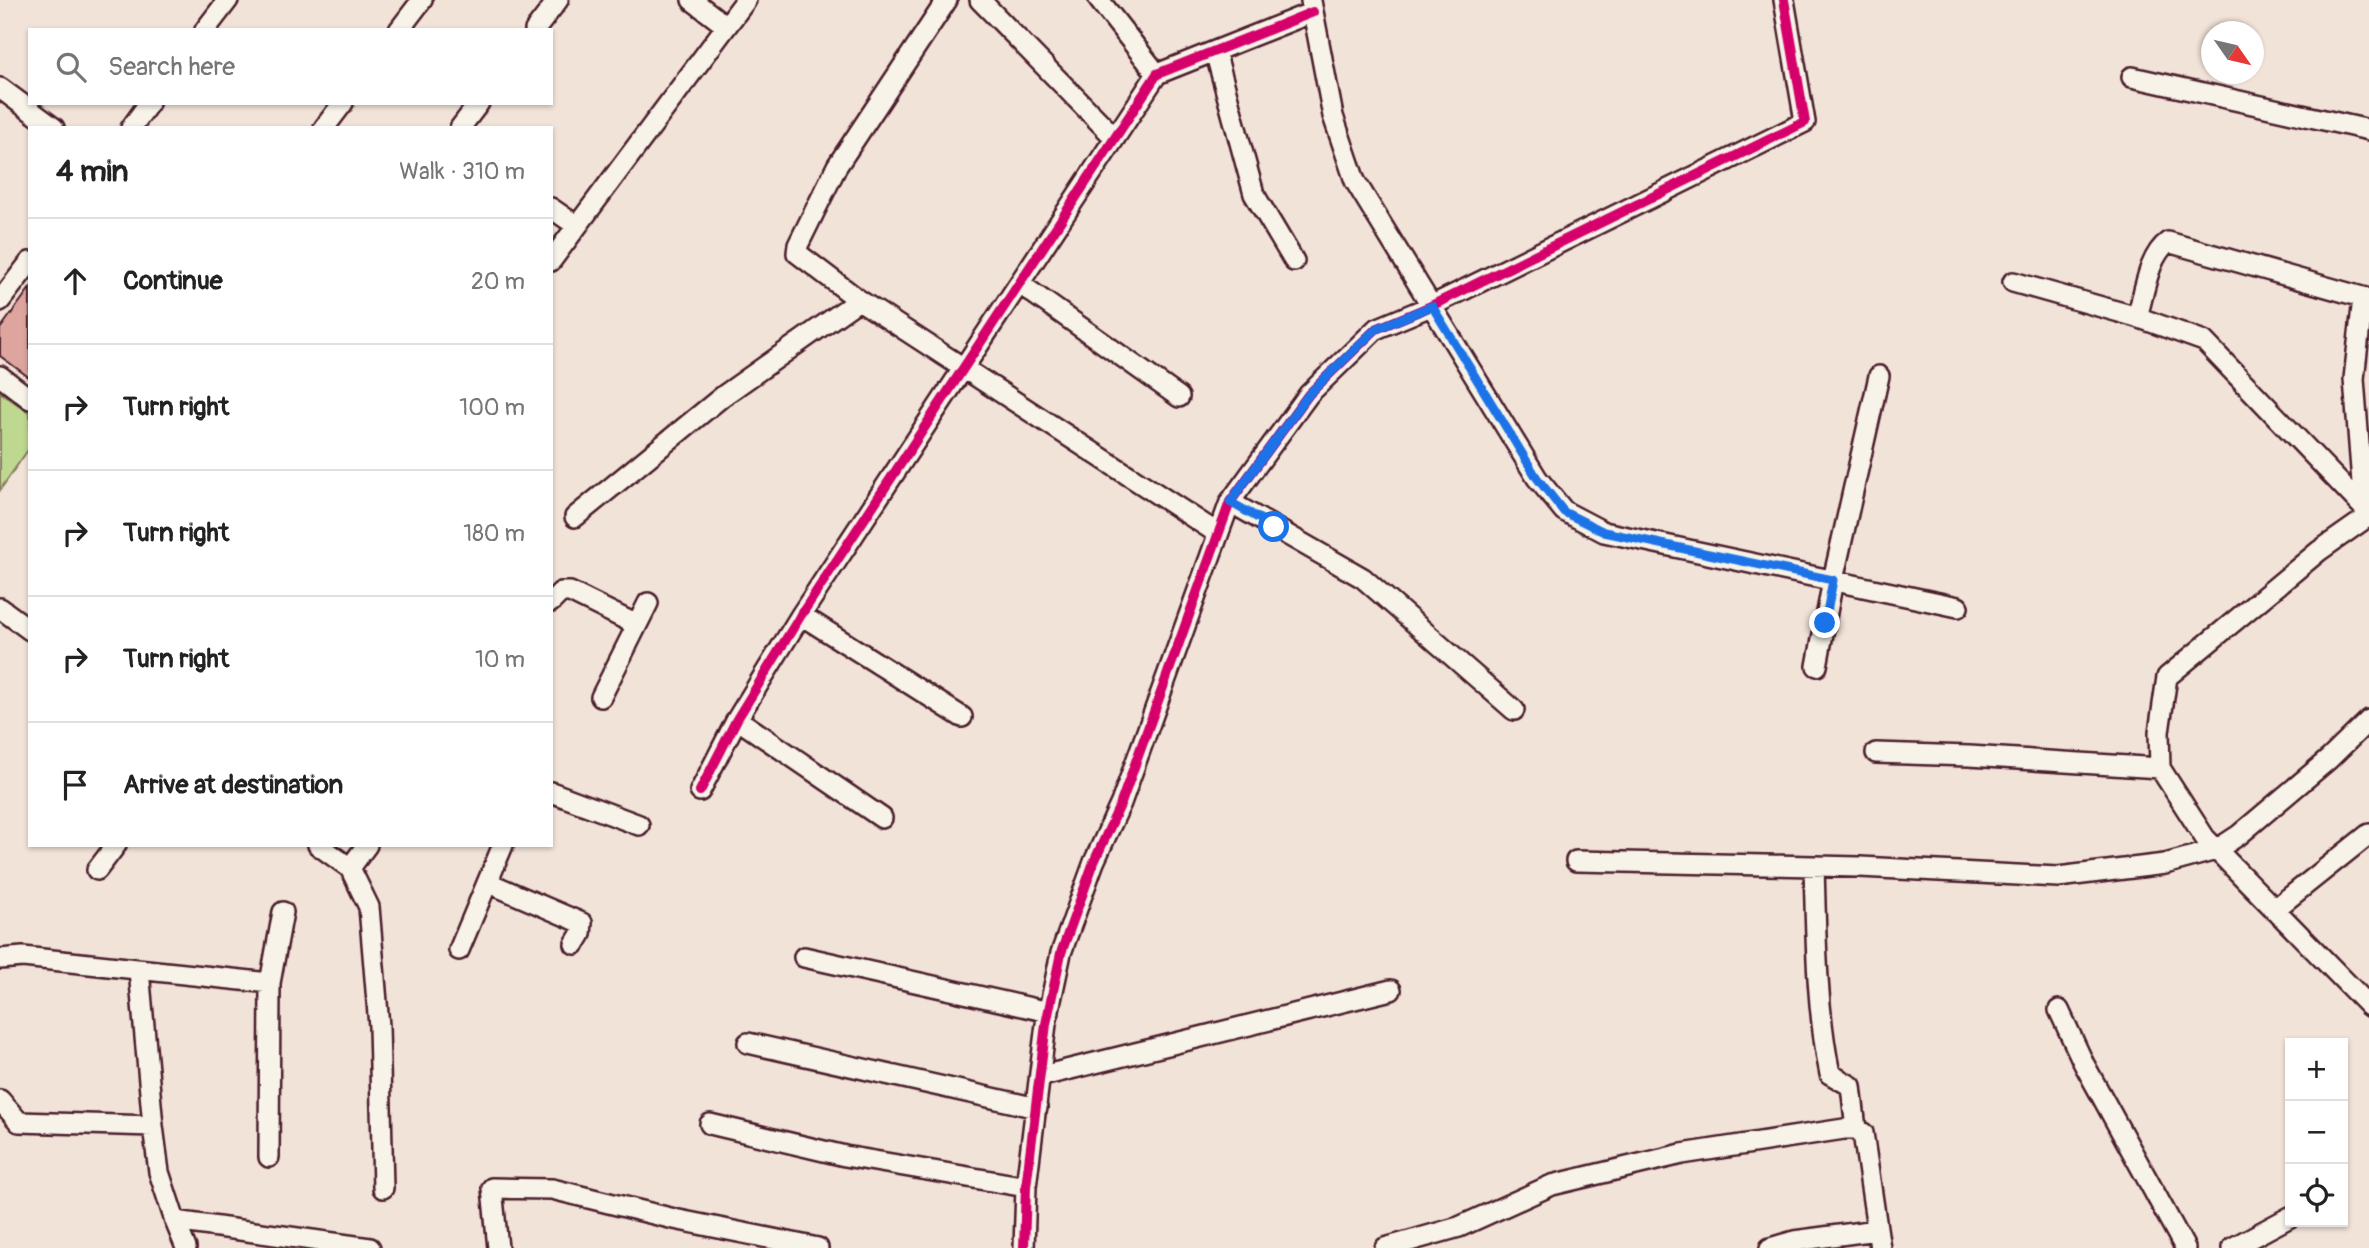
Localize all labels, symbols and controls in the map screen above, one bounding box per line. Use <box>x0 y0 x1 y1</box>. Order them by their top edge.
north arrow <box>2201 21 2264 84</box>
search box <box>28 28 553 105</box>
icon: search <box>52 48 90 86</box>
text: Search here <box>108 51 235 83</box>
text: 4 min <box>56 153 129 190</box>
text: Walk · 310 m <box>399 157 525 186</box>
icon: ahead <box>56 262 94 300</box>
text: Continue <box>123 265 223 297</box>
text: 20 m <box>471 267 525 296</box>
icon: right <box>56 388 94 426</box>
text: Turn right <box>123 391 229 423</box>
text: 100 m <box>459 393 525 422</box>
route start <box>1258 511 1289 542</box>
icon: right <box>56 514 94 552</box>
text: Turn right <box>123 517 229 549</box>
text: 180 m <box>463 519 525 548</box>
route end <box>1809 607 1840 638</box>
icon: right <box>56 640 94 678</box>
text: Turn right <box>123 643 229 675</box>
text: 10 m <box>475 645 525 674</box>
icon: arrive <box>56 766 94 804</box>
text: Arrive at destination <box>123 769 343 801</box>
map controls <box>2285 1038 2348 1227</box>
button: + <box>2285 1038 2348 1101</box>
button: − <box>2285 1101 2348 1164</box>
button: locate <box>2285 1164 2348 1227</box>

